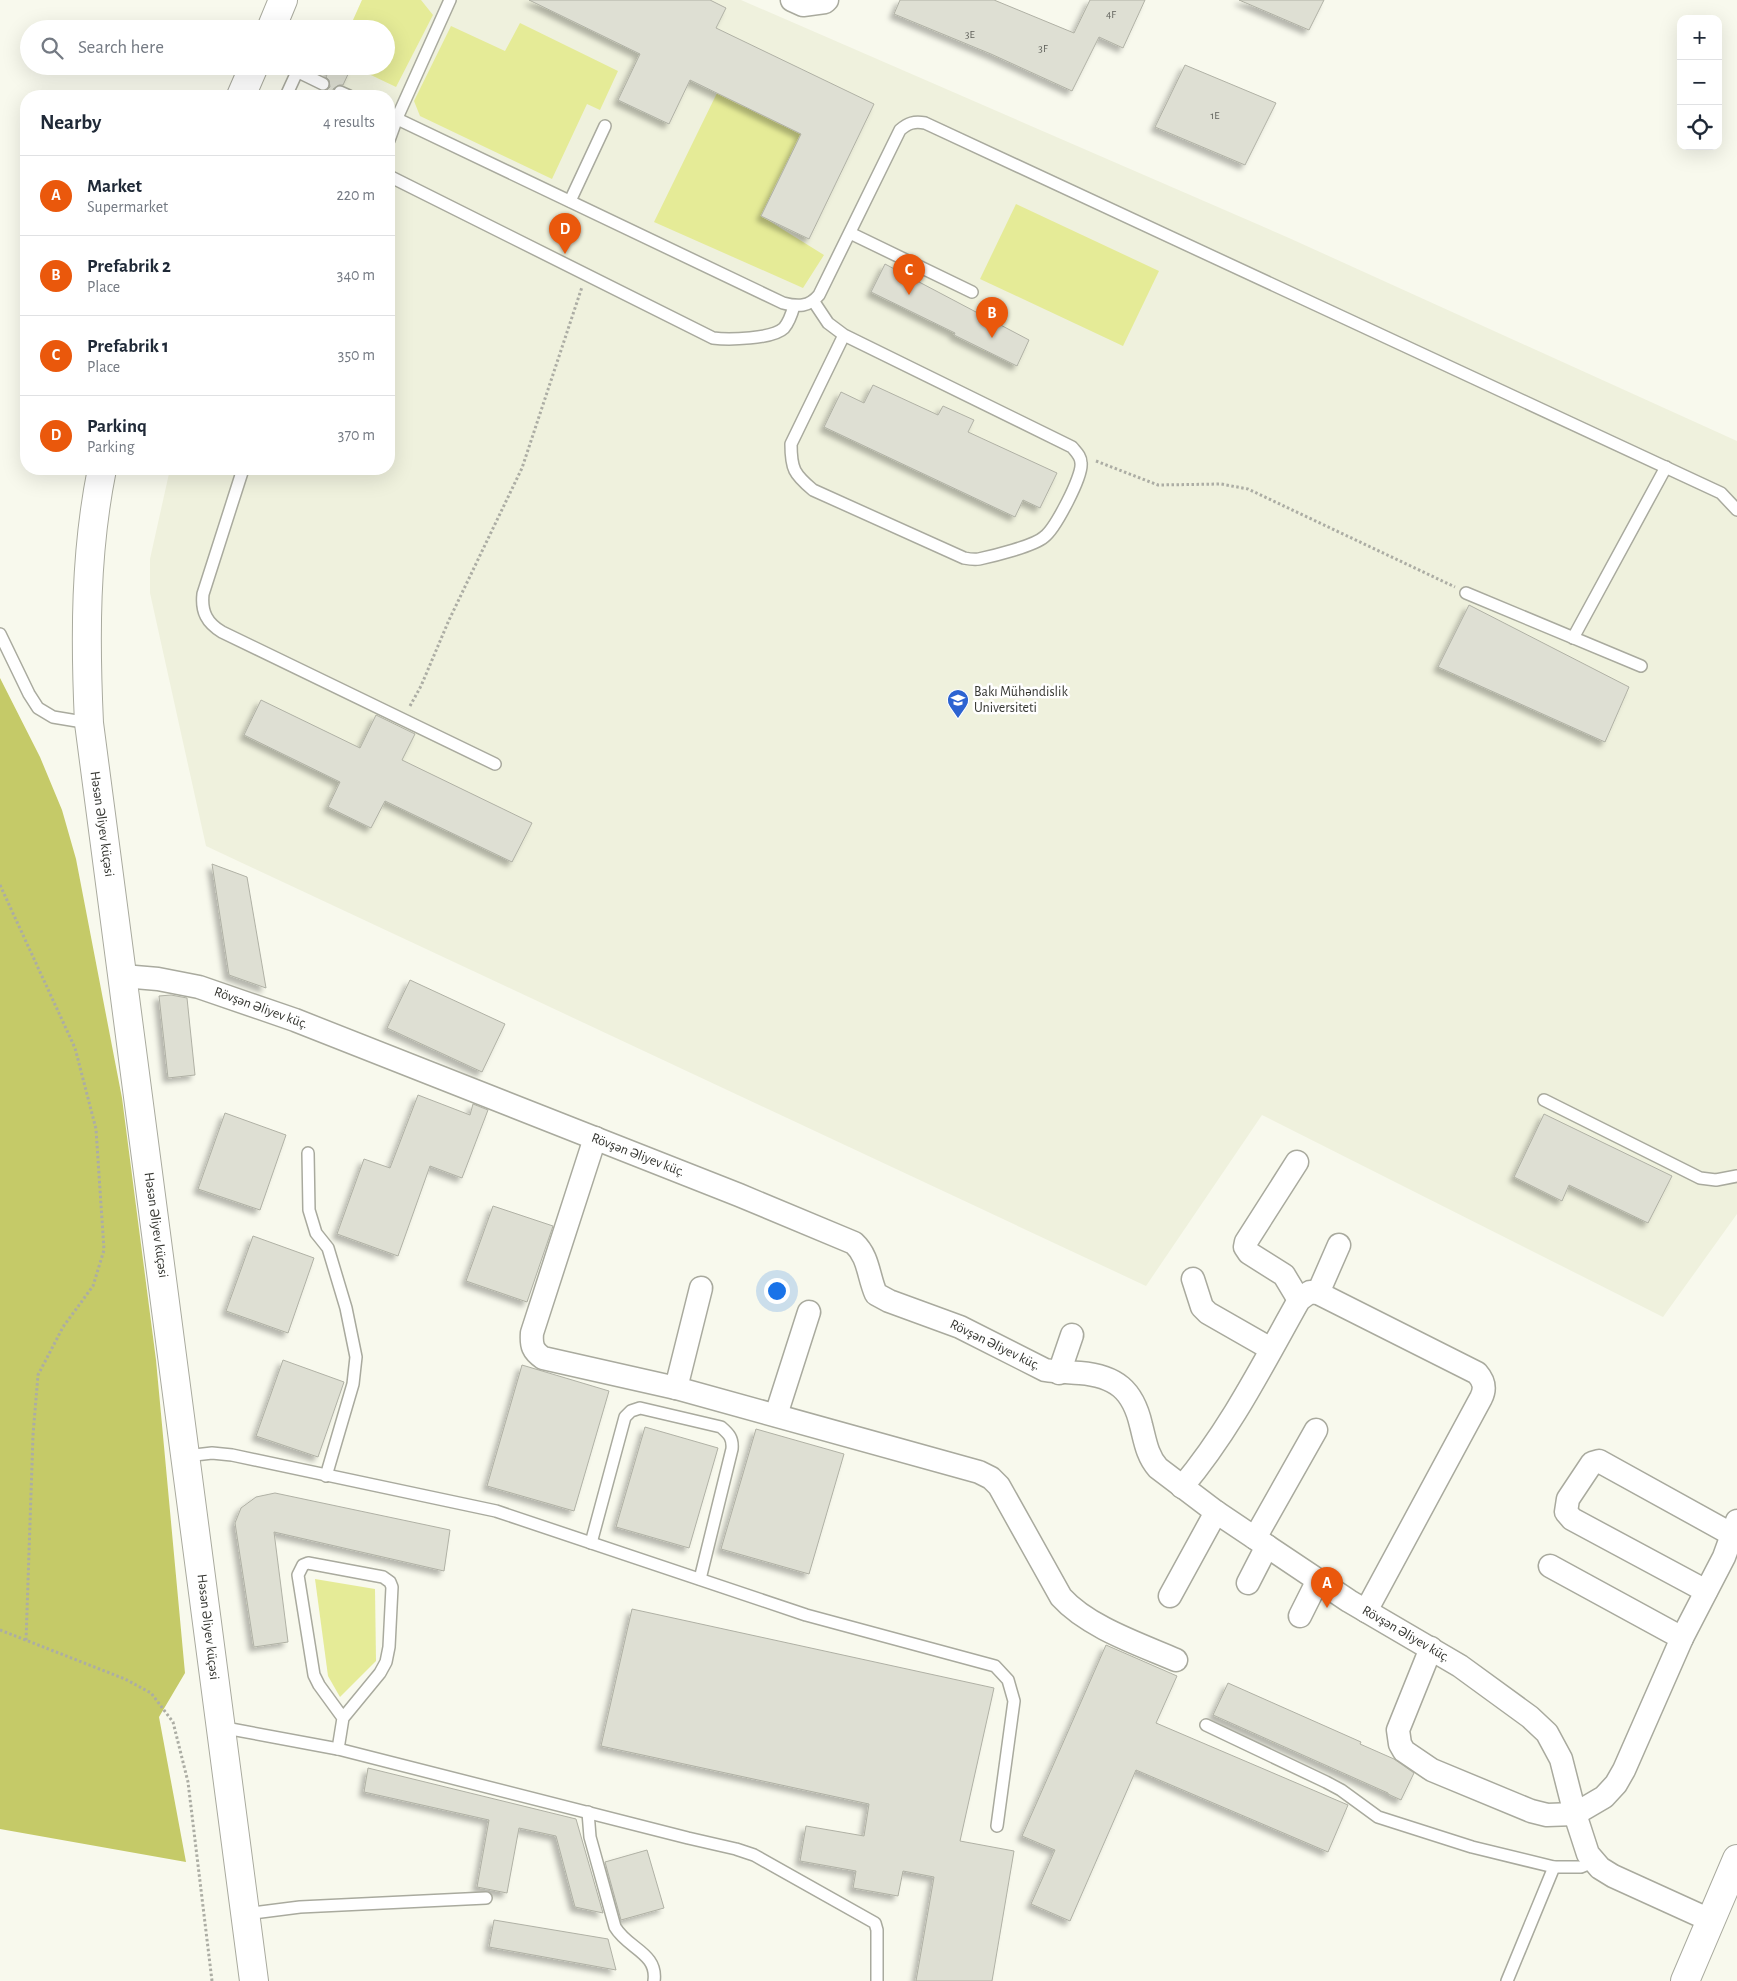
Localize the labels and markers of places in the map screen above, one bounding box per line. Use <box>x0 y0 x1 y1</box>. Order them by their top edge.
pin: D <box>549 213 581 254</box>
pin: C <box>893 254 925 295</box>
pin: B <box>976 297 1008 338</box>
place label: Bakı Mühəndislik Universiteti <box>974 685 1068 715</box>
school or university icon: Bakı Mühəndislik Universiteti <box>946 688 970 719</box>
pin: A <box>1311 1567 1343 1608</box>

